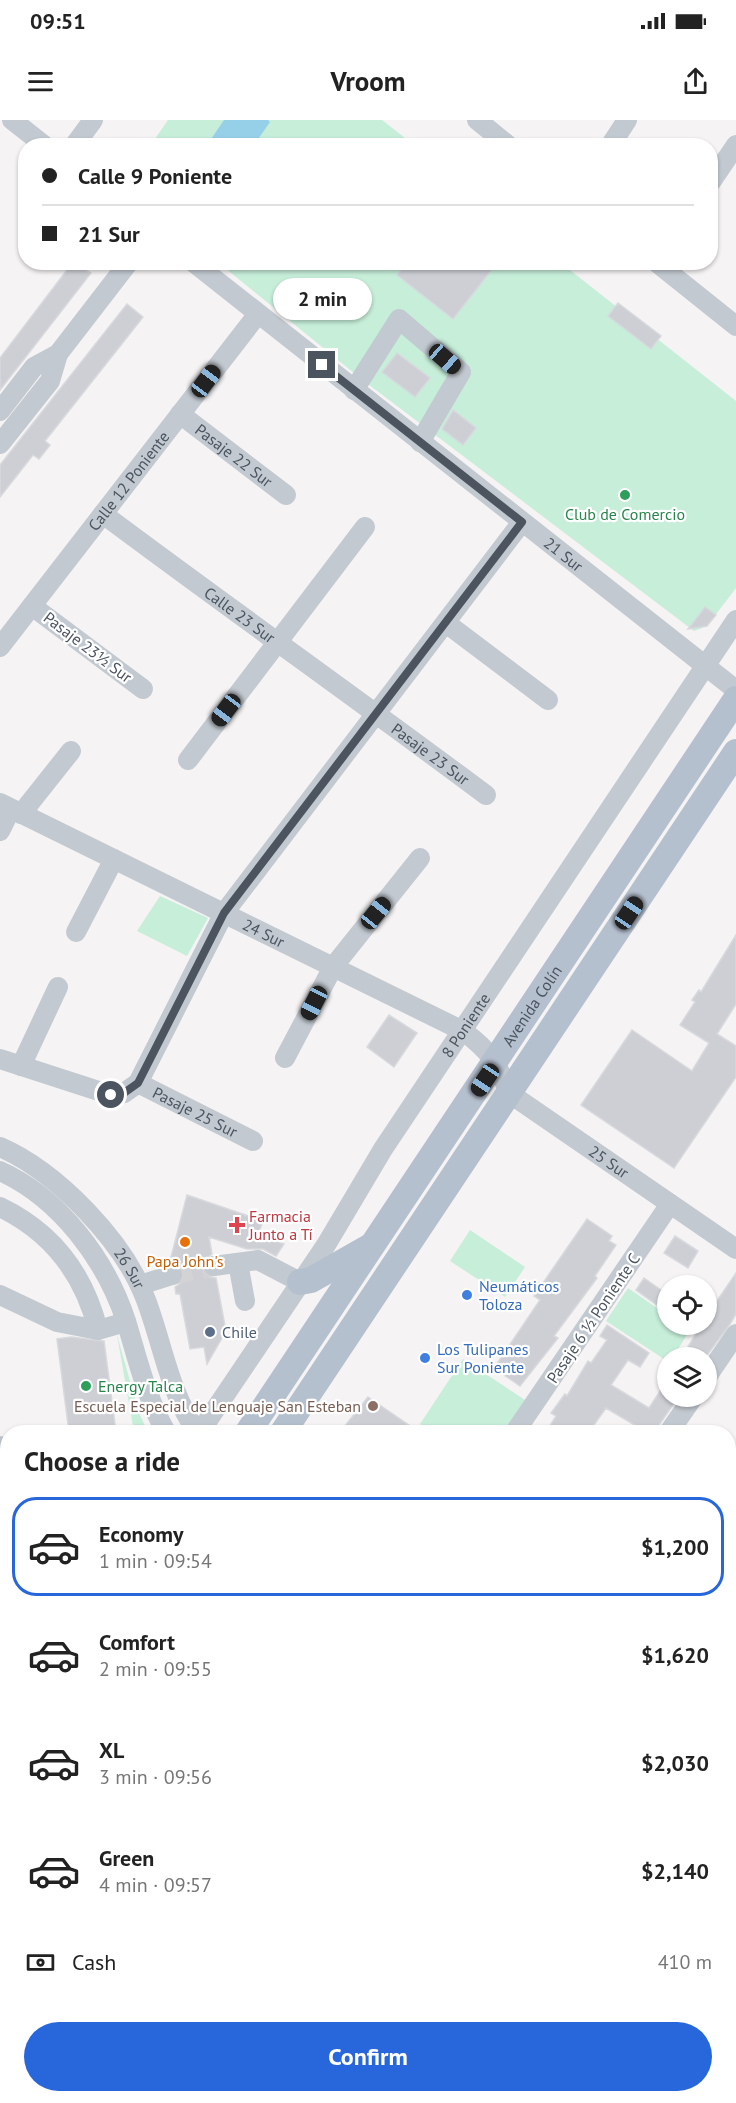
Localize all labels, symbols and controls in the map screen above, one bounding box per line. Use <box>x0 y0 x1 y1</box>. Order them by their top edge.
text: 09:51 <box>30 7 86 35</box>
text: Vroom <box>331 64 405 98</box>
icon: menu <box>24 65 57 98</box>
icon: share <box>679 65 712 98</box>
text: Calle 9 Poniente <box>78 162 232 190</box>
text: 21 Sur <box>78 220 140 248</box>
callout: 2 min <box>272 278 372 320</box>
text: 2 min <box>298 286 347 312</box>
car <box>426 340 464 378</box>
route end <box>308 351 335 378</box>
car <box>188 361 224 401</box>
street label: Pasaje 22 Sur <box>191 419 277 492</box>
street label: Calle 12 Poniente <box>84 427 173 535</box>
marker: Club de Comercio <box>618 488 632 502</box>
place label: Club de Comercio <box>565 504 685 524</box>
street label: 21 Sur <box>540 533 588 576</box>
street label: Calle 23 Sur <box>200 582 280 648</box>
street label: Pasaje 23½ Sur <box>40 607 137 687</box>
car <box>208 690 244 730</box>
street label: Pasaje 23 Sur <box>388 719 474 790</box>
car <box>358 893 394 933</box>
car <box>611 893 647 933</box>
street label: 24 Sur <box>239 914 289 952</box>
street label: Avenida Colín <box>498 961 566 1050</box>
car <box>298 983 330 1023</box>
street label: 8 Poniente <box>437 989 494 1061</box>
car <box>467 1060 503 1100</box>
route start <box>97 1081 124 1108</box>
street label: Pasaje 25 Sur <box>150 1082 241 1142</box>
street label: 25 Sur <box>585 1141 633 1183</box>
place label: Farmacia Junto a Tí <box>248 1206 313 1244</box>
marker: Farmacia Junto a Tí <box>230 1218 244 1232</box>
marker: Papa John's <box>178 1235 192 1249</box>
street label: 26 Sur <box>110 1244 150 1292</box>
street label: Pasaje 6 ½ Poniente C <box>542 1249 644 1387</box>
place label: Papa John's <box>146 1251 224 1271</box>
map controls <box>657 1275 717 1407</box>
button: locate <box>657 1275 717 1335</box>
place label: Neumáticos Toloza <box>479 1276 560 1314</box>
marker: Neumáticos Toloza <box>460 1288 474 1302</box>
place label: Chile <box>222 1322 257 1342</box>
marker: Chile <box>203 1325 217 1339</box>
place label: Los Tulipanes Sur Poniente <box>437 1339 529 1377</box>
button: layers <box>657 1347 717 1407</box>
marker: Los Tulipanes Sur Poniente <box>418 1351 432 1365</box>
place label: Energy Talca <box>98 1376 183 1396</box>
marker: Energy Talca <box>79 1379 93 1393</box>
place label: Escuela Especial de Lenguaje San Esteban <box>74 1396 361 1416</box>
marker: Escuela Especial de Lenguaje San Esteban <box>366 1399 380 1413</box>
text: Choose a ride <box>24 1444 180 1478</box>
icon: car <box>27 1520 81 1574</box>
text: Economy <box>99 1520 183 1548</box>
text: $1,200 <box>641 1533 709 1561</box>
text: 1 min · 09:54 <box>99 1548 212 1574</box>
icon: car <box>27 1628 81 1682</box>
text: Comfort <box>99 1628 175 1656</box>
text: $1,620 <box>641 1641 709 1669</box>
text: 2 min · 09:55 <box>99 1656 212 1682</box>
icon: car <box>27 1736 81 1790</box>
text: XL <box>99 1736 124 1764</box>
text: $2,030 <box>641 1749 709 1777</box>
text: 3 min · 09:56 <box>99 1764 212 1790</box>
icon: car <box>27 1844 81 1898</box>
text: Green <box>99 1844 154 1872</box>
text: $2,140 <box>641 1857 709 1885</box>
text: 4 min · 09:57 <box>99 1872 212 1898</box>
icon: cash <box>24 1946 57 1979</box>
text: Cash <box>72 1948 116 1976</box>
text: 410 m <box>658 1949 712 1975</box>
button: Confirm <box>24 2022 712 2091</box>

